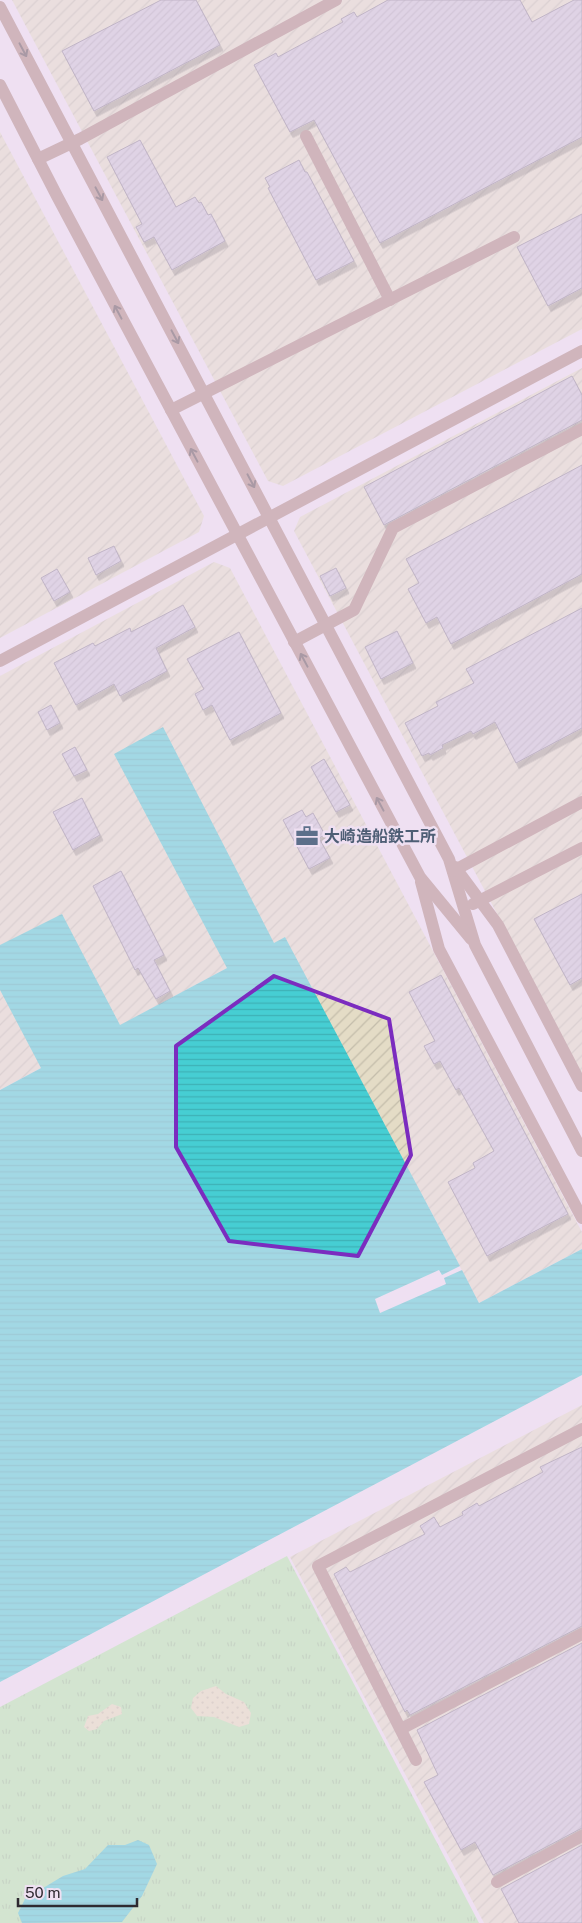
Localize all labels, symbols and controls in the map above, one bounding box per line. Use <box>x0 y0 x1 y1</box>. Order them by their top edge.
one-way arrow <box>19 42 28 57</box>
one-way arrow <box>94 186 104 201</box>
one-way arrow <box>113 304 123 319</box>
one-way arrow <box>170 330 180 345</box>
one-way arrow <box>189 448 199 463</box>
one-way arrow <box>247 473 256 488</box>
one-way arrow <box>299 653 309 668</box>
one-way arrow <box>375 796 385 811</box>
office icon: 大崎造船鉄工所 <box>294 823 320 849</box>
place label: 大崎造船鉄工所 <box>324 827 436 846</box>
scale bar <box>18 1876 136 1908</box>
text: 50 m <box>25 1884 60 1901</box>

